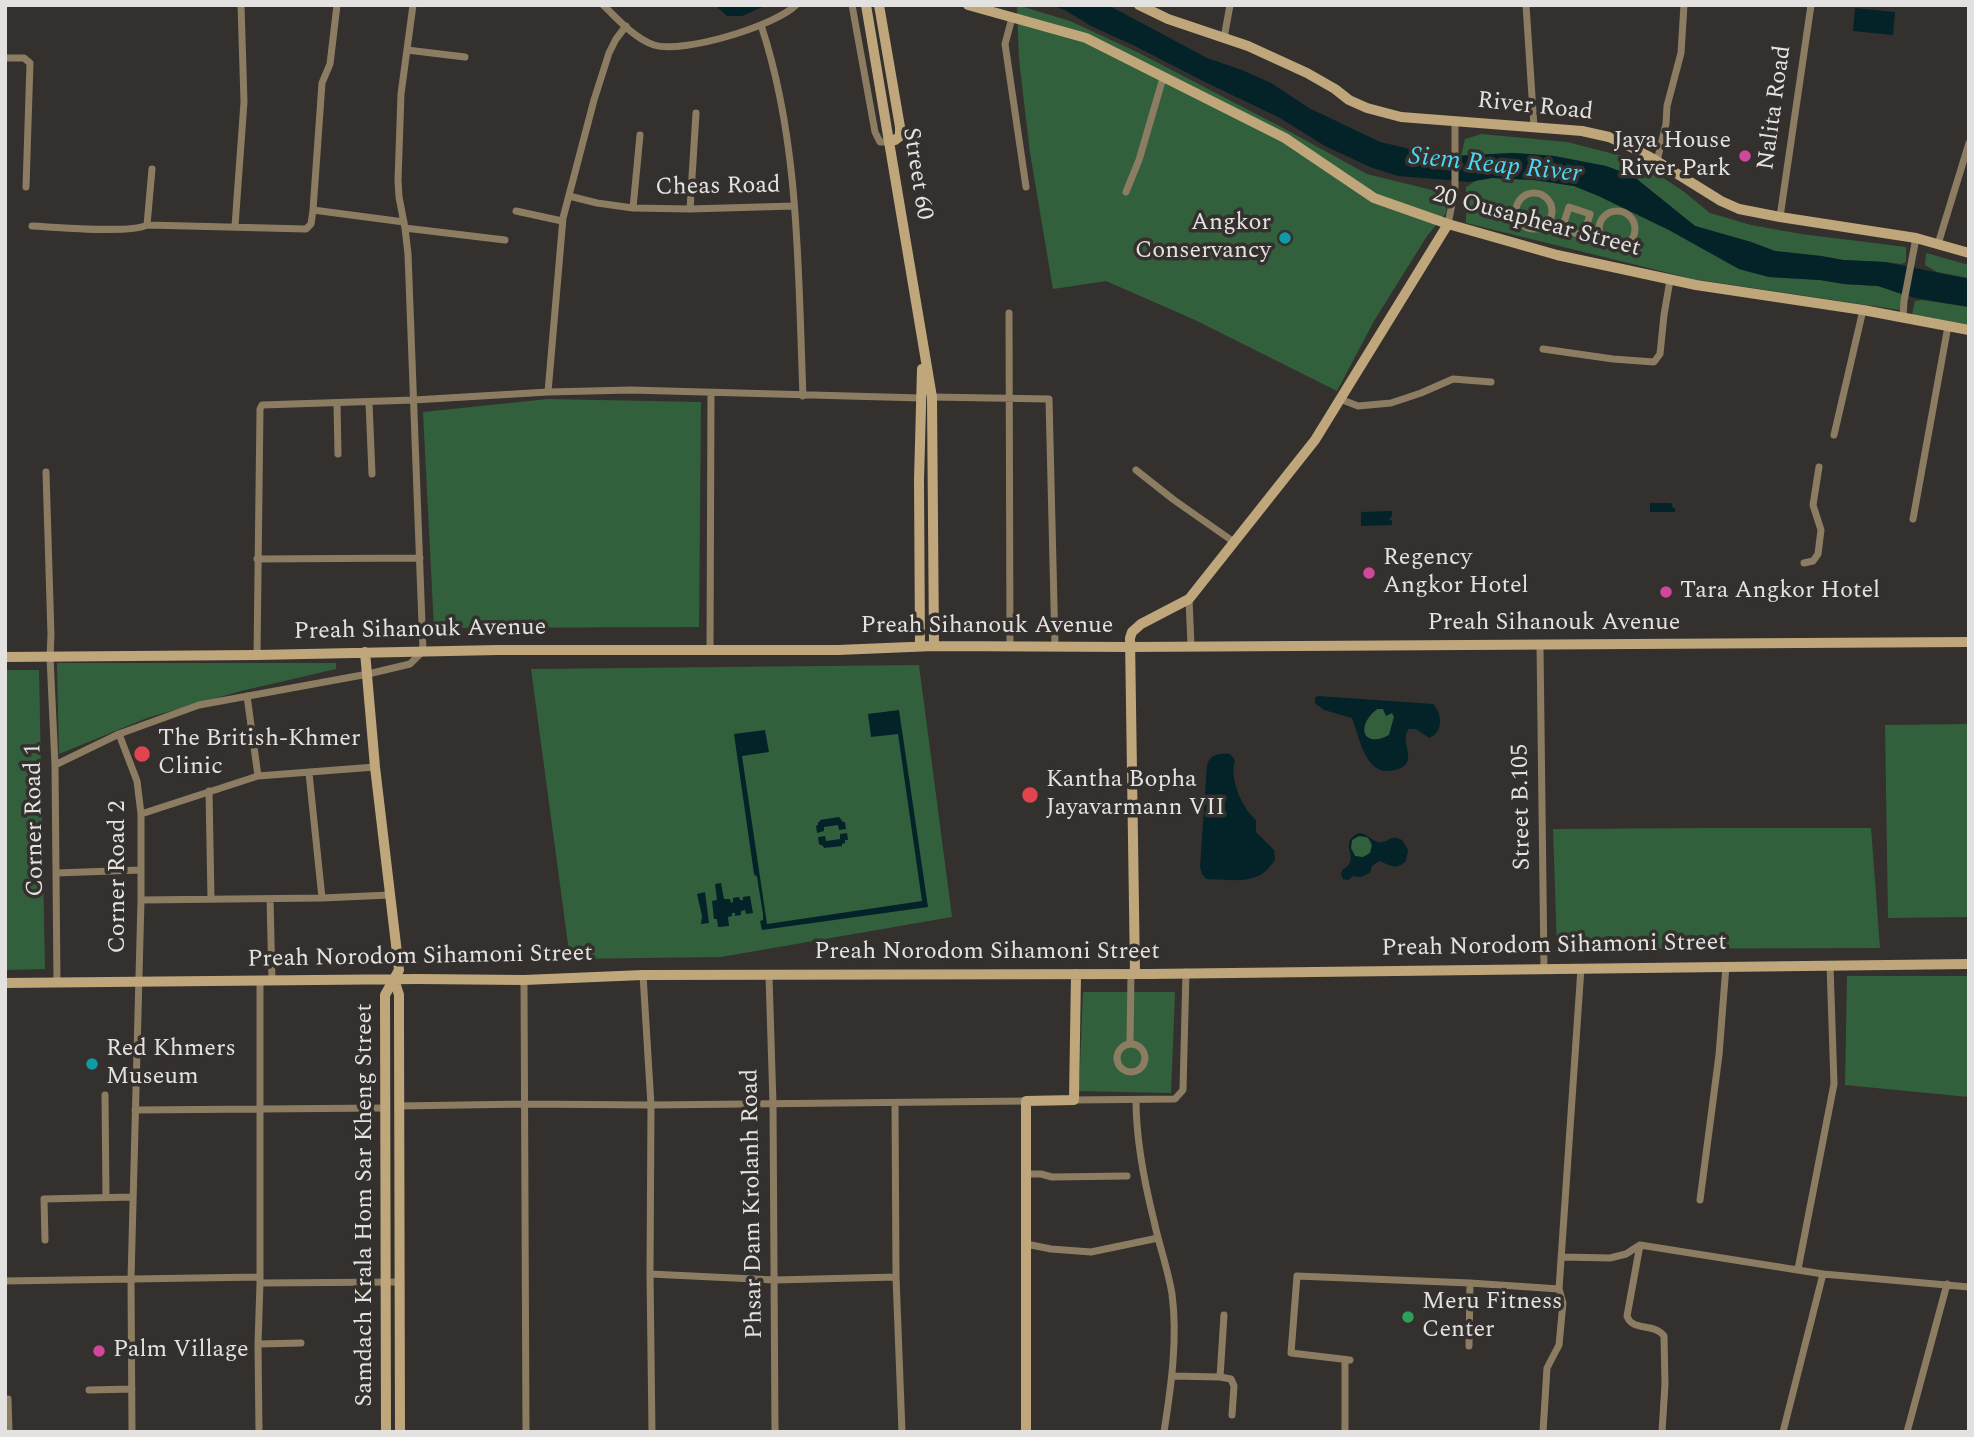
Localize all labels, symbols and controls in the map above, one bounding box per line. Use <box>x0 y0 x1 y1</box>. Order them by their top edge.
street label: Nalita Road <box>1753 44 1799 172</box>
street label: River Road <box>1476 88 1594 128</box>
street label: Street 60 <box>895 126 937 222</box>
place label: Jaya House River Park <box>1614 128 1731 184</box>
water label: Siem Reap River <box>1407 142 1583 192</box>
marker: Jaya House River Park <box>1737 148 1753 164</box>
street label: Cheas Road <box>655 173 781 203</box>
street label: 20 Ousaphear Street <box>1429 181 1643 265</box>
place label: Angkor Conservancy <box>1135 210 1271 266</box>
marker: Angkor Conservancy <box>1277 230 1293 246</box>
place label: Regency Angkor Hotel <box>1383 545 1529 601</box>
marker: Regency Angkor Hotel <box>1361 565 1377 581</box>
place label: Tara Angkor Hotel <box>1680 578 1880 606</box>
marker: Tara Angkor Hotel <box>1658 584 1674 600</box>
street label: Preah Sihanouk Avenue <box>1428 610 1680 638</box>
street label: Preah Sihanouk Avenue <box>861 613 1113 641</box>
street label: Preah Sihanouk Avenue <box>293 614 547 648</box>
place label: The British-Khmer Clinic <box>158 726 360 782</box>
street label: Corner Road 1 <box>20 743 52 897</box>
street label: Street B.105 <box>1507 743 1539 871</box>
marker: The British-Khmer Clinic <box>132 744 152 764</box>
place label: Kantha Bopha Jayavarmann VII <box>1046 767 1225 823</box>
marker: Kantha Bopha Jayavarmann VII <box>1020 785 1040 805</box>
street label: Corner Road 2 <box>105 800 133 954</box>
street label: Preah Norodom Sihamoni Street <box>1381 930 1727 964</box>
street label: Preah Norodom Sihamoni Street <box>814 939 1160 967</box>
street label: Preah Norodom Sihamoni Street <box>247 941 593 975</box>
street label: Samdach Krala Hom Sar Kheng Street <box>352 1003 380 1407</box>
place label: Red Khmers Museum <box>106 1036 236 1092</box>
marker: Red Khmers Museum <box>84 1056 100 1072</box>
street label: Phsar Dam Krolanh Road <box>737 1069 771 1339</box>
place label: Meru Fitness Center <box>1422 1289 1562 1345</box>
marker: Meru Fitness Center <box>1400 1309 1416 1325</box>
place label: Palm Village <box>113 1337 249 1365</box>
marker: Palm Village <box>91 1343 107 1359</box>

